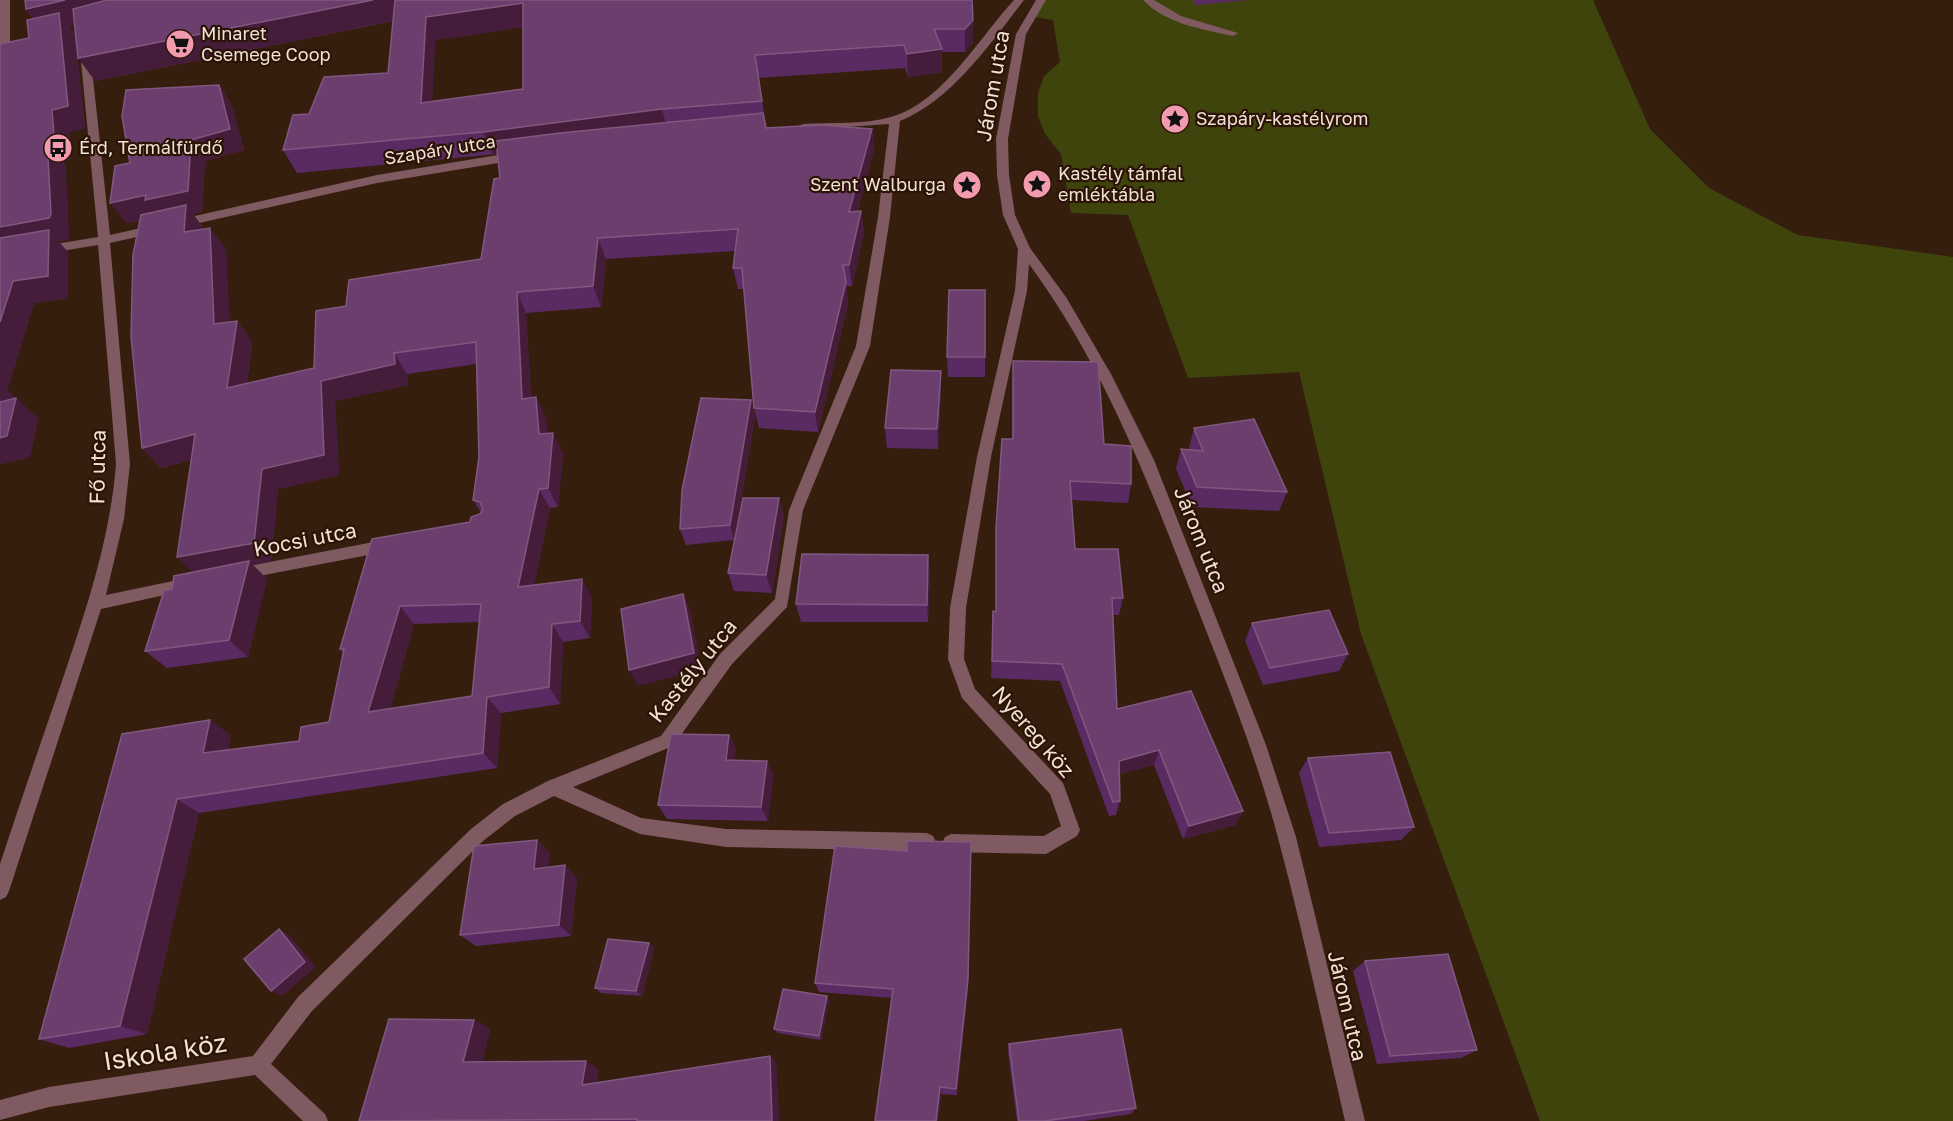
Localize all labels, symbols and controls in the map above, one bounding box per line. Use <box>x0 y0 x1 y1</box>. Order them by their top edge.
place label: Minaret Csemege Coop <box>201 22 331 65</box>
supermarket icon: Minaret Csemege Coop <box>164 28 196 60</box>
street label: Járom utca <box>969 28 1015 143</box>
place icon: Szapáry-kastélyrom <box>1159 103 1191 135</box>
place label: Szapáry-kastélyrom <box>1196 107 1368 129</box>
street label: Szapáry utca <box>383 129 497 169</box>
bus stop icon: Érd, Termálfürdő <box>42 132 74 164</box>
place label: Érd, Termálfürdő <box>79 136 223 158</box>
place label: Kastély támfal emléktábla <box>1058 162 1183 205</box>
place icon: Kastély támfal emléktábla <box>1021 168 1053 200</box>
place icon: Szent Walburga <box>951 169 983 201</box>
place label: Szent Walburga <box>810 173 946 195</box>
street label: Fő utca <box>83 429 111 504</box>
street label: Járom utca <box>1169 483 1235 597</box>
street label: Kocsi utca <box>251 516 359 562</box>
street label: Kastély utca <box>643 613 742 727</box>
street label: Nyereg köz <box>987 680 1080 782</box>
street label: Járom utca <box>1323 948 1373 1063</box>
street label: Iskola köz <box>101 1026 229 1077</box>

